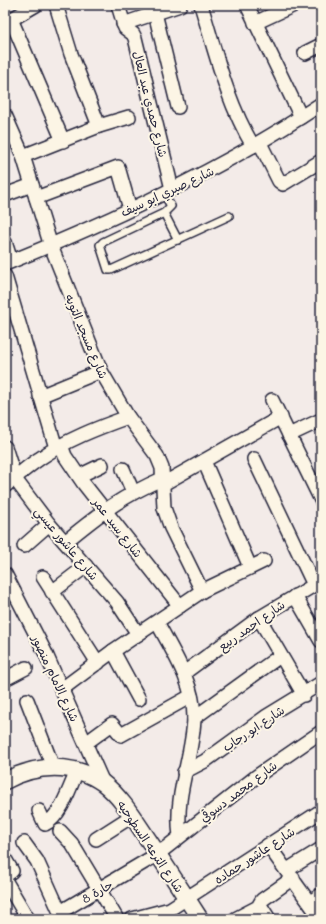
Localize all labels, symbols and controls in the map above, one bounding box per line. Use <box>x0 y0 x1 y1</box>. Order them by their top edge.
street label: شارع حمدي عبد العال <box>128 49 172 159</box>
street label: شارع صبري ابو سيف <box>118 162 217 221</box>
street label: شارع مسجد التوبه <box>60 291 112 381</box>
street label: شارع سيد عمر <box>87 493 146 562</box>
street label: شارع عاشور عيسي <box>29 503 102 586</box>
street label: شارع احمد ربيع <box>214 596 289 656</box>
street label: شارع الامام منصور <box>27 631 83 725</box>
street label: شارع ابو رحاب <box>219 701 288 756</box>
street label: شارع محمد دسوقي <box>196 757 281 827</box>
street label: شارع الترعه السطوحيه <box>113 797 188 896</box>
street label: شارع عاشور حماده <box>211 823 299 889</box>
street label: حارة 8 <box>79 876 115 906</box>

